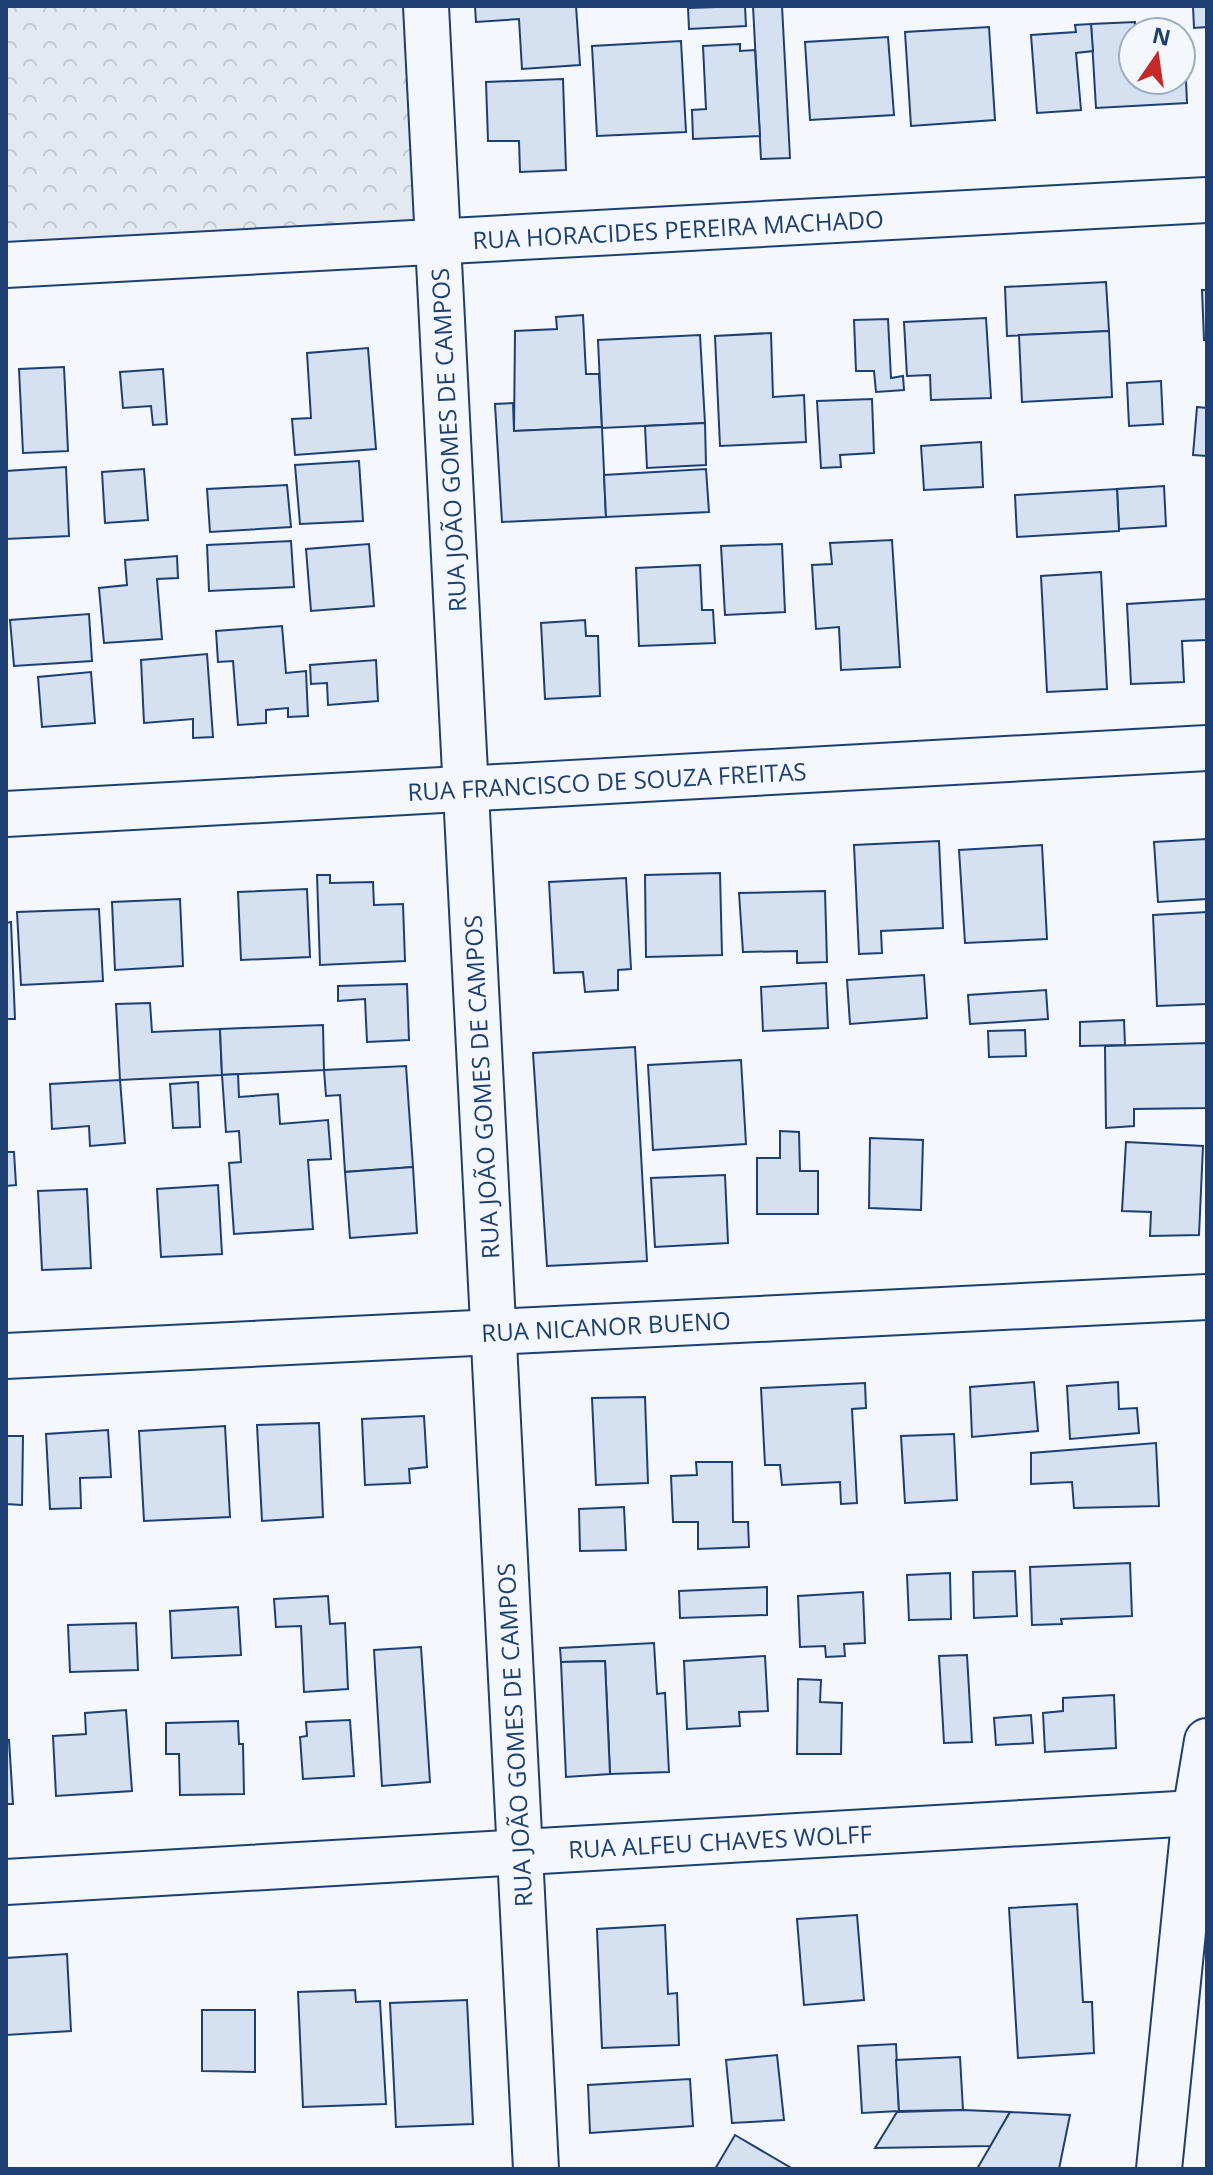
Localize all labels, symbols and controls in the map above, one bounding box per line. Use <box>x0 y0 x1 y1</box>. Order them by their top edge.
north arrow <box>1117 16 1197 96</box>
text: N <box>1150 19 1174 52</box>
street label: RUA HORACIDES PEREIRA MACHADO <box>472 202 884 256</box>
street label: RUA JOÃO GOMES DE CAMPOS <box>423 267 473 613</box>
street label: RUA FRANCISCO DE SOUZA FREITAS <box>407 754 807 808</box>
street label: RUA JOÃO GOMES DE CAMPOS <box>456 914 506 1260</box>
street label: RUA NICANOR BUENO <box>480 1303 732 1349</box>
street label: RUA JOÃO GOMES DE CAMPOS <box>489 1562 539 1908</box>
street label: RUA ALFEU CHAVES WOLFF <box>567 1817 873 1865</box>

